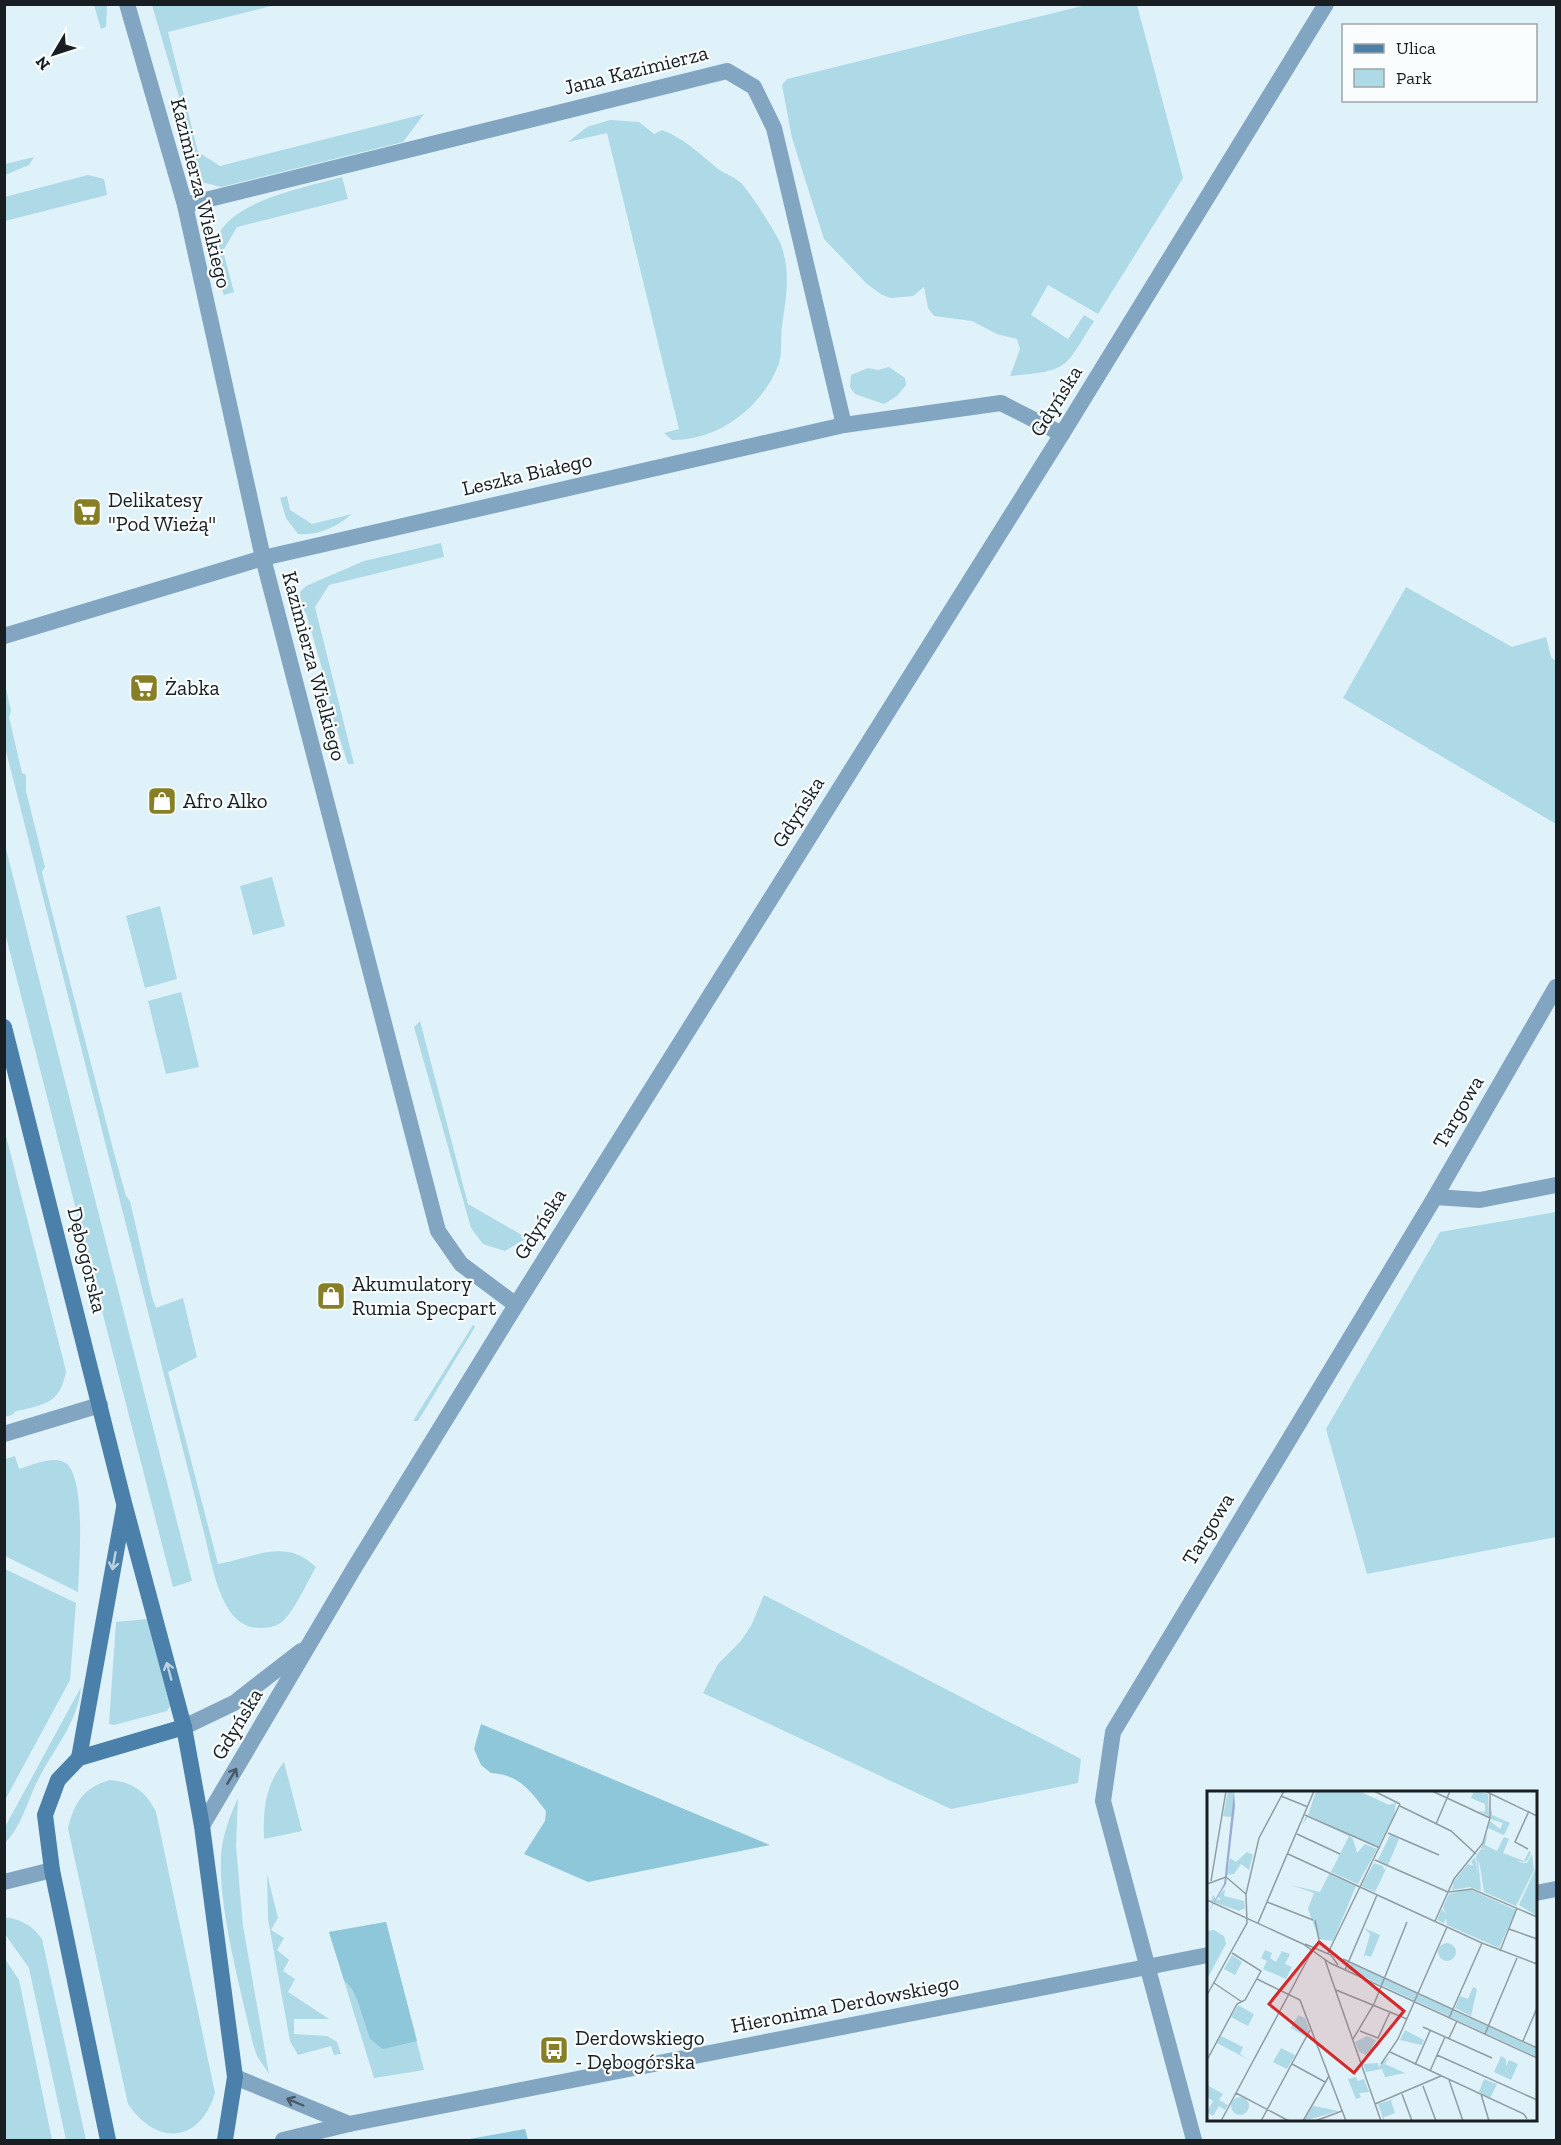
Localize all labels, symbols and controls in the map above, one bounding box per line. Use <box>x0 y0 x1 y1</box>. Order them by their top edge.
north arrow <box>24 24 84 84</box>
legend <box>1342 24 1537 102</box>
text: Ulica <box>1396 37 1436 59</box>
street label: Jana Kazimierza <box>561 39 711 100</box>
text: N <box>32 52 54 74</box>
text: Park <box>1396 67 1432 89</box>
street label: Kazimierza Wielkiego <box>166 95 237 291</box>
street label: Gdyńska <box>1024 361 1087 441</box>
street label: Leszka Białego <box>459 446 594 501</box>
place label: Delikatesy "Pod Wieżą" <box>108 487 216 536</box>
supermarket icon: Delikatesy "Pod Wieżą" <box>71 496 103 528</box>
street label: Kazimierza Wielkiego <box>277 568 352 764</box>
supermarket icon: Żabka <box>128 672 160 704</box>
place label: Żabka <box>165 675 220 700</box>
street label: Gdyńska <box>766 772 829 852</box>
shop icon: Afro Alko <box>146 785 178 817</box>
place label: Afro Alko <box>183 788 268 813</box>
street label: Targowa <box>1427 1071 1488 1153</box>
street label: Gdyńska <box>508 1184 571 1264</box>
street label: Dębogórska <box>62 1204 113 1315</box>
place label: Akumulatory Rumia Specpart <box>352 1271 496 1320</box>
shop icon: Akumulatory Rumia Specpart <box>315 1280 347 1312</box>
street label: Targowa <box>1176 1488 1239 1569</box>
one-way arrow <box>108 1550 119 1570</box>
one-way arrow <box>163 1662 175 1681</box>
street label: Gdyńska <box>206 1684 268 1764</box>
one-way arrow <box>227 1768 239 1785</box>
inset map <box>1207 1791 1537 2121</box>
street label: Hieronima Derdowskiego <box>729 1969 961 2038</box>
place label: Derdowskiego - Dębogórska <box>575 2025 705 2074</box>
bus stop icon: Derdowskiego - Dębogórska <box>538 2034 570 2066</box>
one-way arrow <box>286 2096 305 2107</box>

